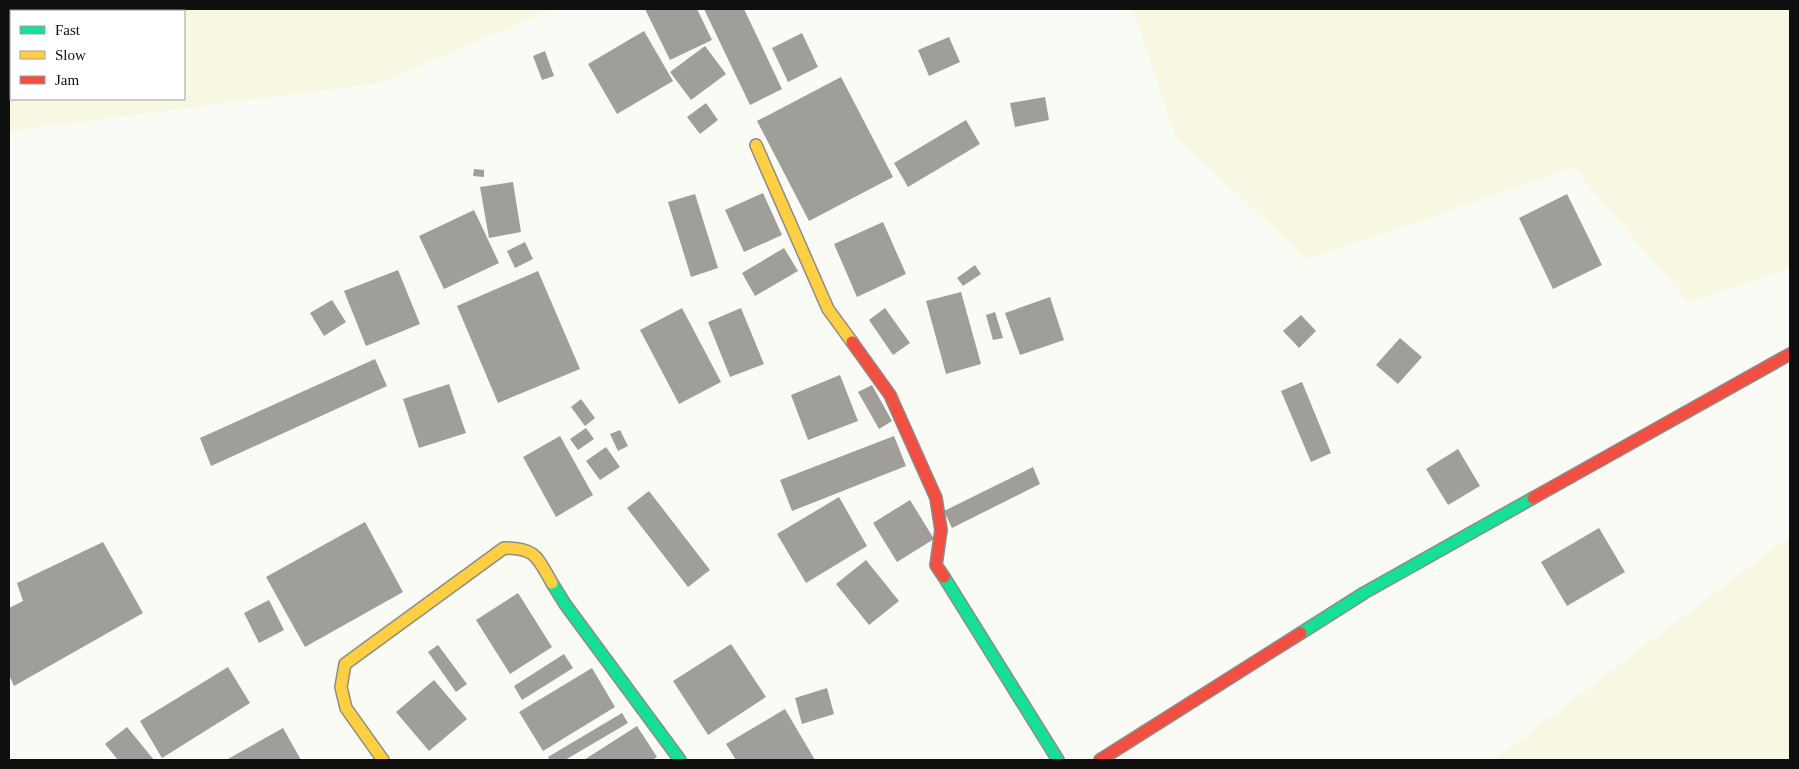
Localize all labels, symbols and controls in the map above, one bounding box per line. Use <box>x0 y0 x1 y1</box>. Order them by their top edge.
legend <box>10 10 185 100</box>
text: Fast <box>55 22 81 38</box>
text: Slow <box>55 47 86 63</box>
text: Jam <box>55 72 79 88</box>

